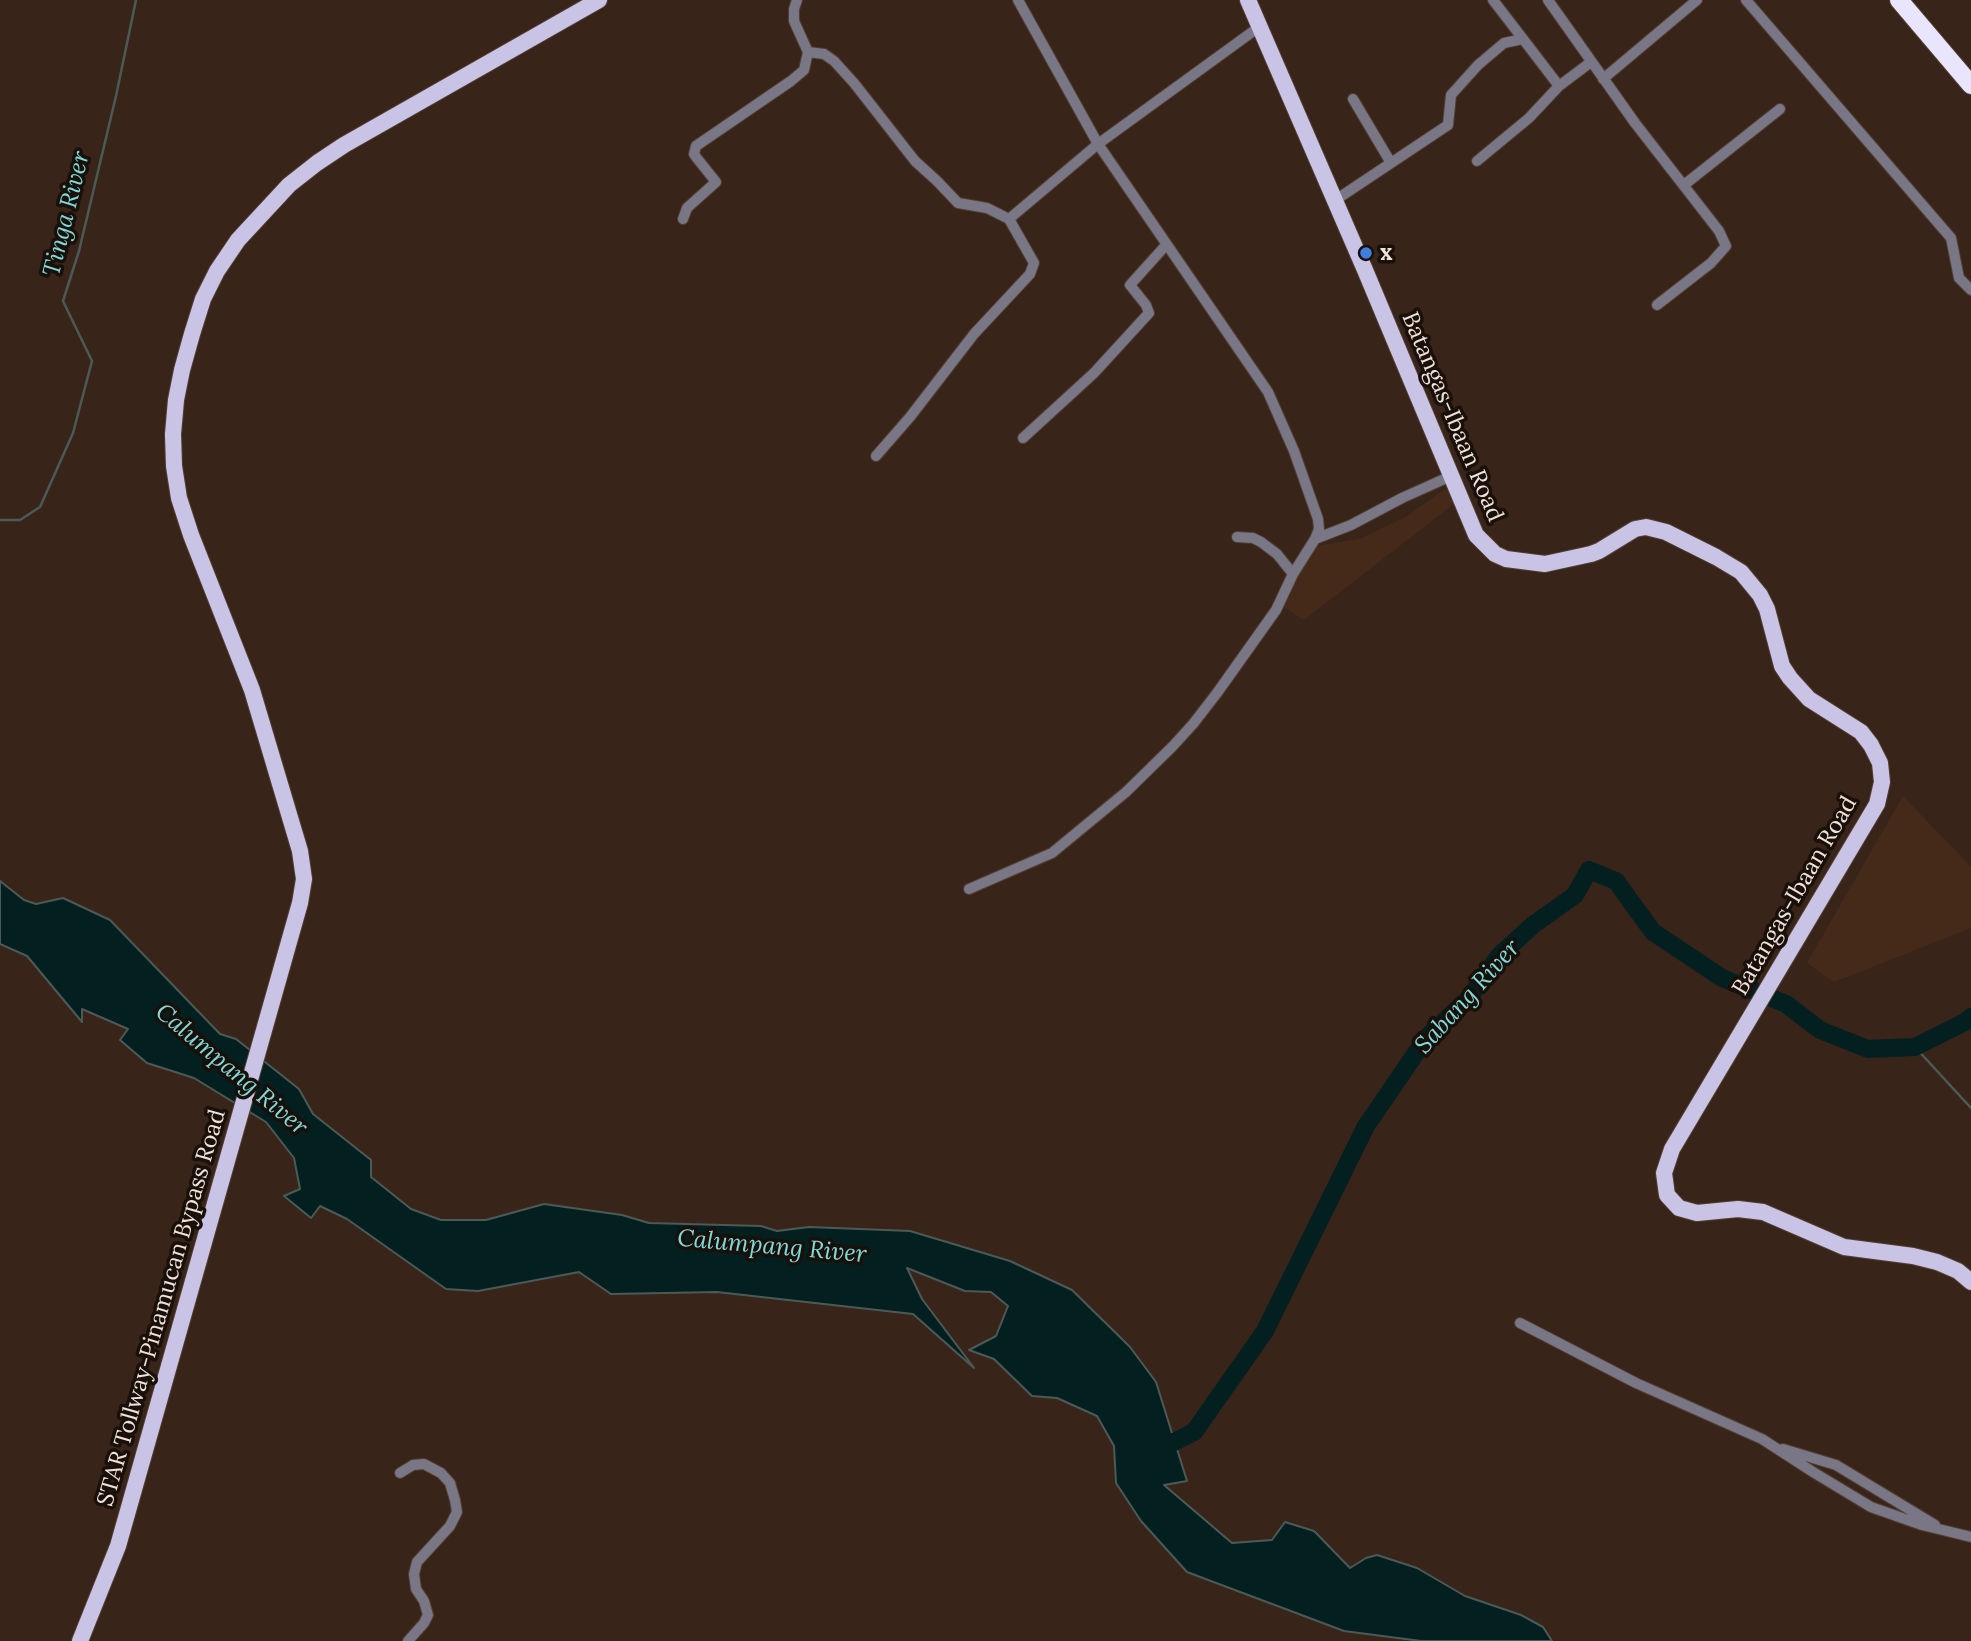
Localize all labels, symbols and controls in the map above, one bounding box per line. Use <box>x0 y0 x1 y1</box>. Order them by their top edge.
water label: Tinga River <box>38 148 96 280</box>
place label: x <box>1380 239 1393 267</box>
marker: x <box>1358 245 1374 261</box>
street label: Batangas-Ibaan Road <box>1395 308 1509 526</box>
street label: Batangas-Ibaan Road <box>1727 792 1863 1000</box>
water label: Sabang River <box>1409 934 1527 1060</box>
water label: Calumpang River <box>149 998 313 1142</box>
street label: STAR Tollway-Pinamucan Bypass Road <box>92 1106 232 1510</box>
water label: Calumpang River <box>676 1224 868 1270</box>

